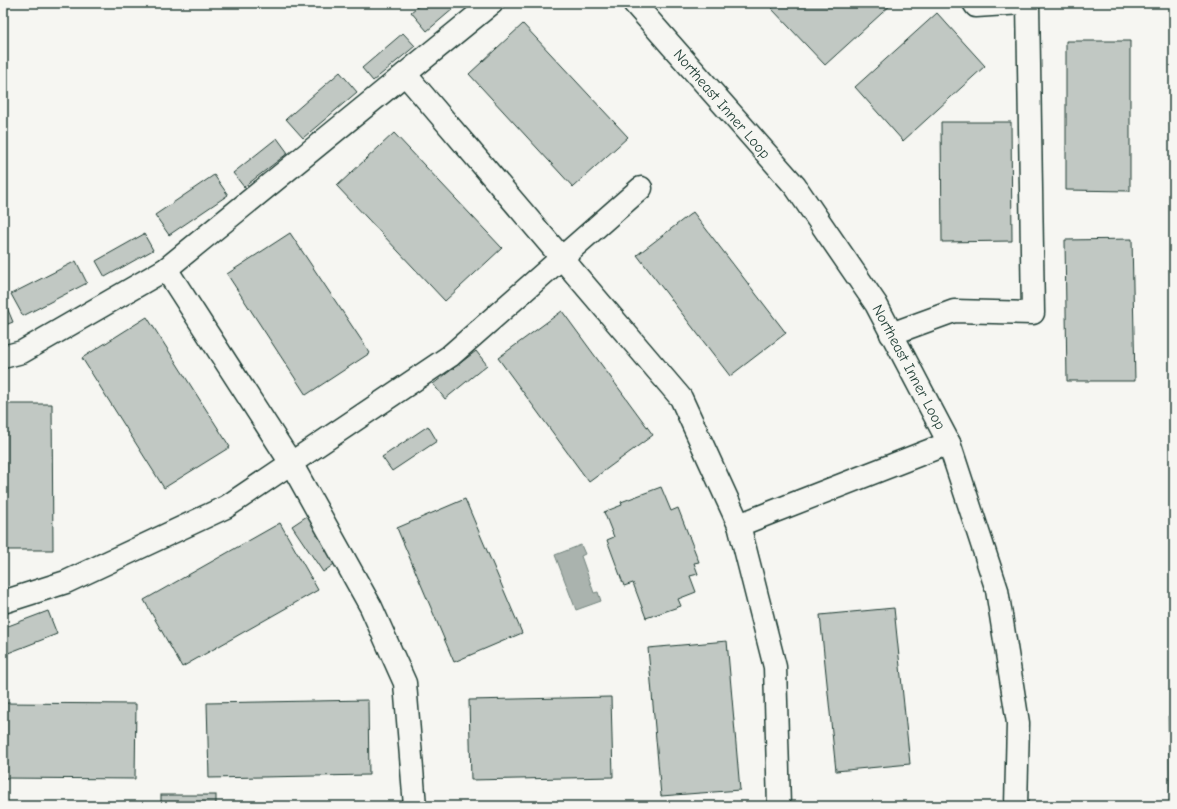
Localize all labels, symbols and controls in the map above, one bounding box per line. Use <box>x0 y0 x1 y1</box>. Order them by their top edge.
street label: Northeast Inner Loop <box>670 46 774 162</box>
street label: Northeast Inner Loop <box>868 301 950 433</box>

